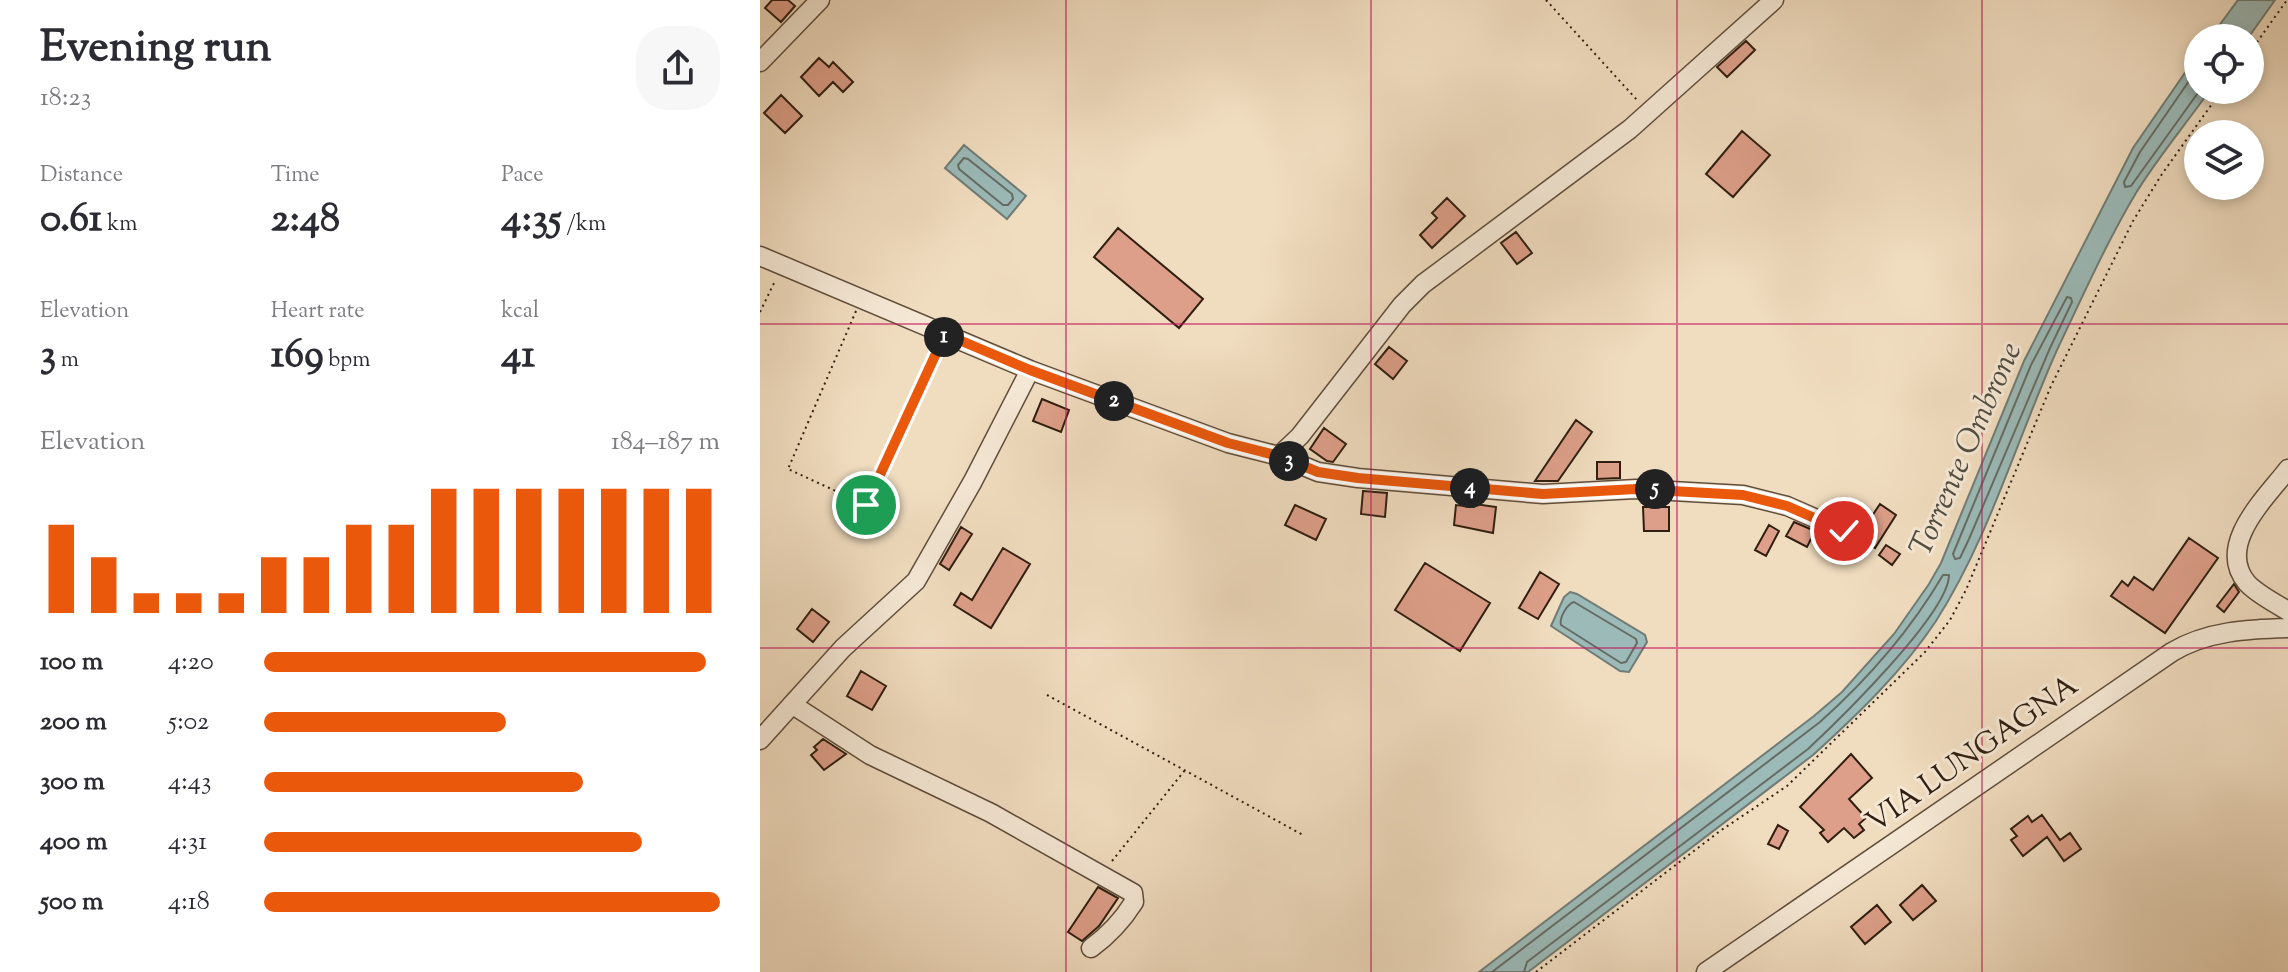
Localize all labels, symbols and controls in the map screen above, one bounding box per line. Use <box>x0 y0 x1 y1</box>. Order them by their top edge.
text: Evening run <box>40 18 272 81</box>
map controls <box>2184 24 2264 200</box>
button: locate <box>2184 24 2264 104</box>
button: share <box>636 26 720 110</box>
text: 18:23 <box>40 80 91 117</box>
button: layers <box>2184 120 2264 200</box>
text: Distance <box>40 160 123 192</box>
text: Time <box>271 160 320 192</box>
text: Pace <box>501 160 543 192</box>
text: 0.61 <box>40 192 102 249</box>
text: 2:48 <box>271 192 340 249</box>
text: 4:35 <box>501 192 562 249</box>
text: km <box>102 209 137 241</box>
text: /km <box>562 209 606 241</box>
text: Elevation <box>40 296 129 328</box>
text: Heart rate <box>271 296 365 328</box>
text: kcal <box>501 296 539 328</box>
pin: 1 <box>924 317 964 357</box>
text: 1 <box>940 321 948 353</box>
text: 3 <box>40 328 56 385</box>
text: 169 <box>271 328 324 385</box>
text: 41 <box>501 328 535 385</box>
water label: Torrente Ombrone <box>1899 335 2035 565</box>
text: m <box>56 345 79 377</box>
text: bpm <box>324 345 370 377</box>
pin: 2 <box>1094 381 1134 421</box>
text: 2 <box>1109 385 1119 417</box>
text: Elevation <box>40 424 145 461</box>
text: 184–187 m <box>611 424 720 461</box>
pin: 3 <box>1269 441 1309 481</box>
text: 3 <box>1285 445 1293 477</box>
pin: 4 <box>1450 468 1490 508</box>
pin: 5 <box>1635 469 1675 509</box>
pin <box>832 471 900 539</box>
text: 4 <box>1464 472 1476 504</box>
text: 5 <box>1651 473 1659 505</box>
icon: arrive <box>844 483 888 527</box>
pin <box>1810 497 1878 565</box>
icon: check <box>1822 509 1866 553</box>
text: 100 m <box>40 644 103 681</box>
text: 4:20 <box>168 644 214 681</box>
street label: VIA LUNGAGNA <box>1858 666 2088 844</box>
text: 200 m <box>40 704 107 741</box>
text: 5:02 <box>168 704 209 741</box>
text: 300 m <box>40 764 105 801</box>
text: 4:43 <box>168 764 211 801</box>
text: 400 m <box>40 824 107 861</box>
text: 4:31 <box>168 824 207 861</box>
text: 500 m <box>40 884 103 921</box>
text: 4:18 <box>168 884 210 921</box>

